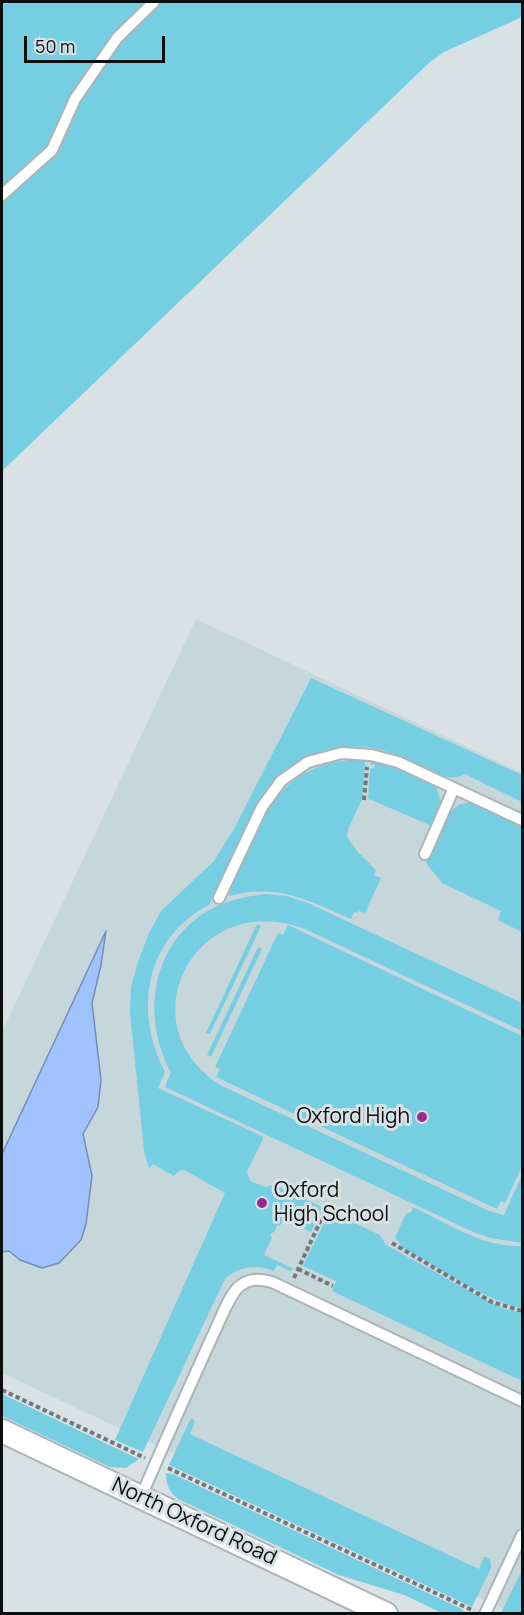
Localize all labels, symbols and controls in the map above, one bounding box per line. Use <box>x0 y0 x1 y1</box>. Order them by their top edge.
scale bar <box>27 24 168 62</box>
text: 50 m <box>35 34 75 58</box>
place label: Oxford High <box>297 1104 410 1130</box>
marker: Oxford High <box>415 1110 429 1124</box>
place label: Oxford High School <box>274 1178 389 1228</box>
marker: Oxford High School <box>255 1196 269 1210</box>
street label: North Oxford Road <box>108 1473 280 1571</box>

